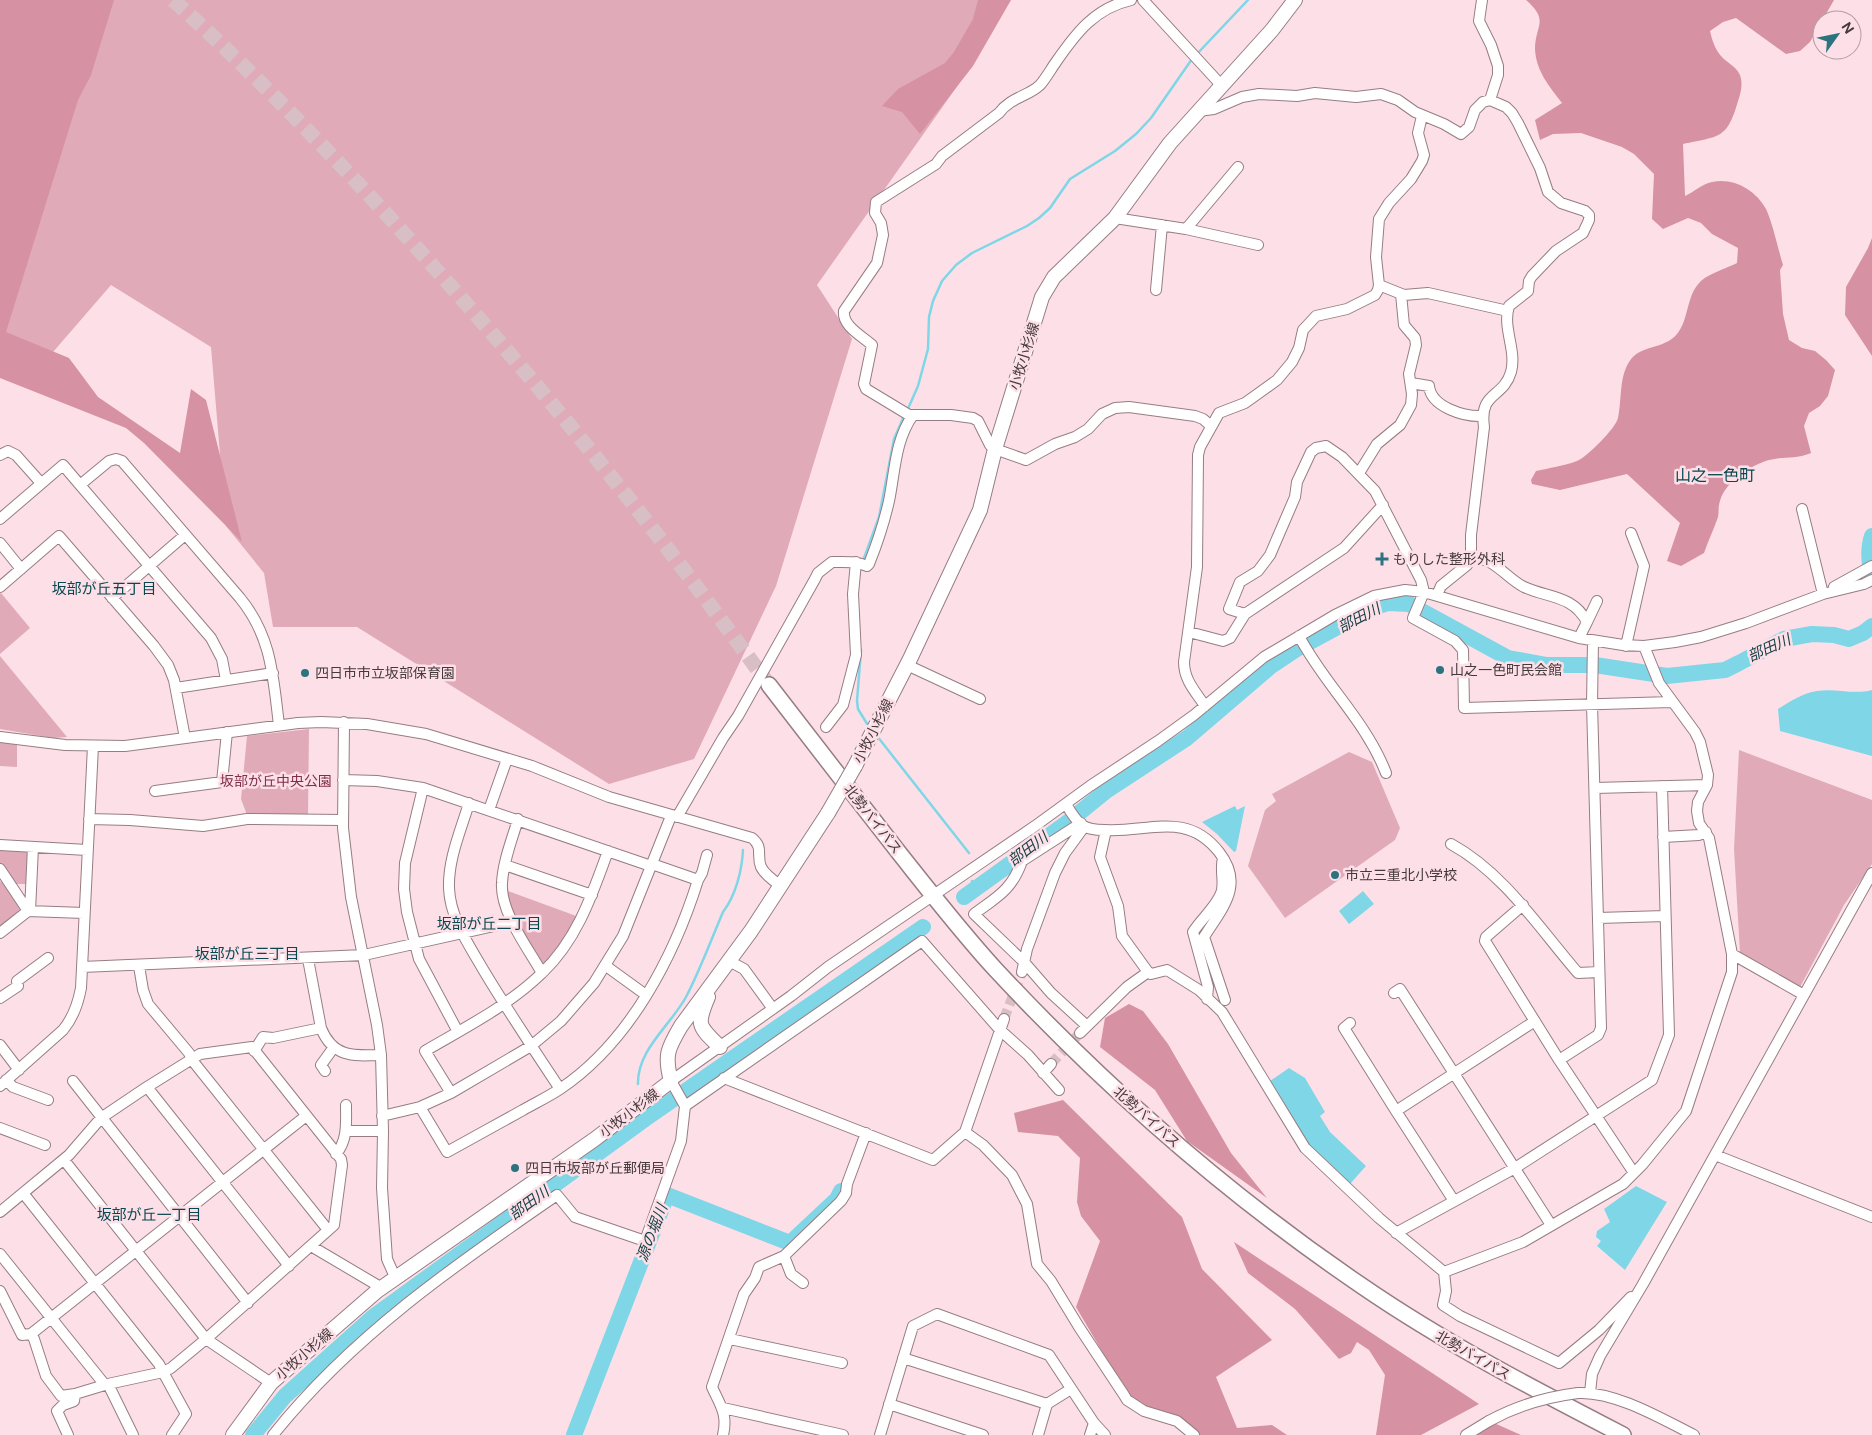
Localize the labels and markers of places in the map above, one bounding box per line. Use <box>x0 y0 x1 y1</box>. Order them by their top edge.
place label: もりした整形外科 <box>1393 550 1505 568</box>
marker: もりした整形外科 <box>1375 552 1389 566</box>
place label: 山之一色町民会館 <box>1450 661 1562 679</box>
place label: 四日市市立坂部保育園 <box>315 664 455 682</box>
marker: 山之一色町民会館 <box>1434 664 1446 676</box>
marker: 四日市市立坂部保育園 <box>299 667 311 679</box>
place label: 市立三重北小学校 <box>1345 866 1457 884</box>
marker: 市立三重北小学校 <box>1329 869 1341 881</box>
place label: 四日市坂部が丘郵便局 <box>525 1159 665 1177</box>
marker: 四日市坂部が丘郵便局 <box>509 1162 521 1174</box>

